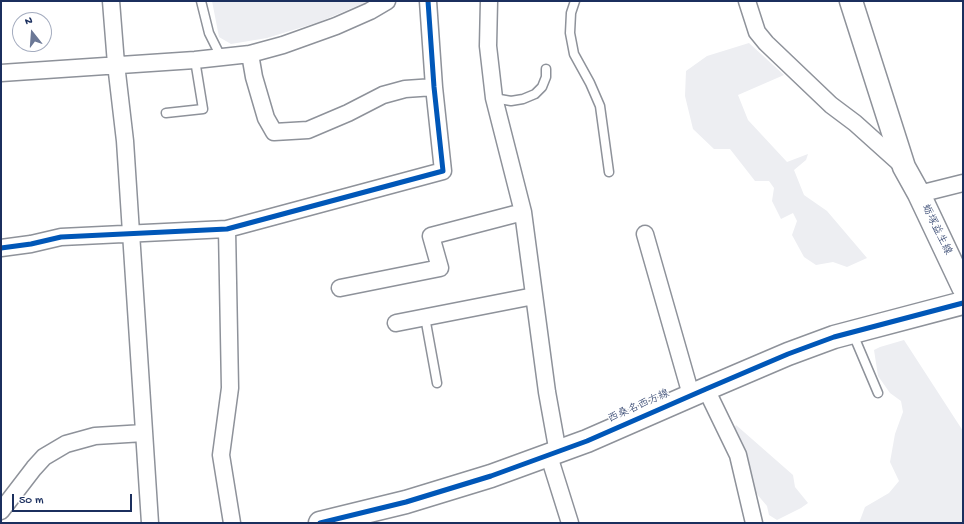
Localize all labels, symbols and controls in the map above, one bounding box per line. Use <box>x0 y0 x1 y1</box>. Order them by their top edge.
north arrow <box>12 12 52 52</box>
text: N <box>24 15 34 28</box>
street label: 蛎塚益生線 <box>918 202 954 258</box>
street label: 西桑名西方線 <box>606 388 672 426</box>
scale bar <box>14 486 134 512</box>
text: 50 m <box>19 494 44 508</box>

